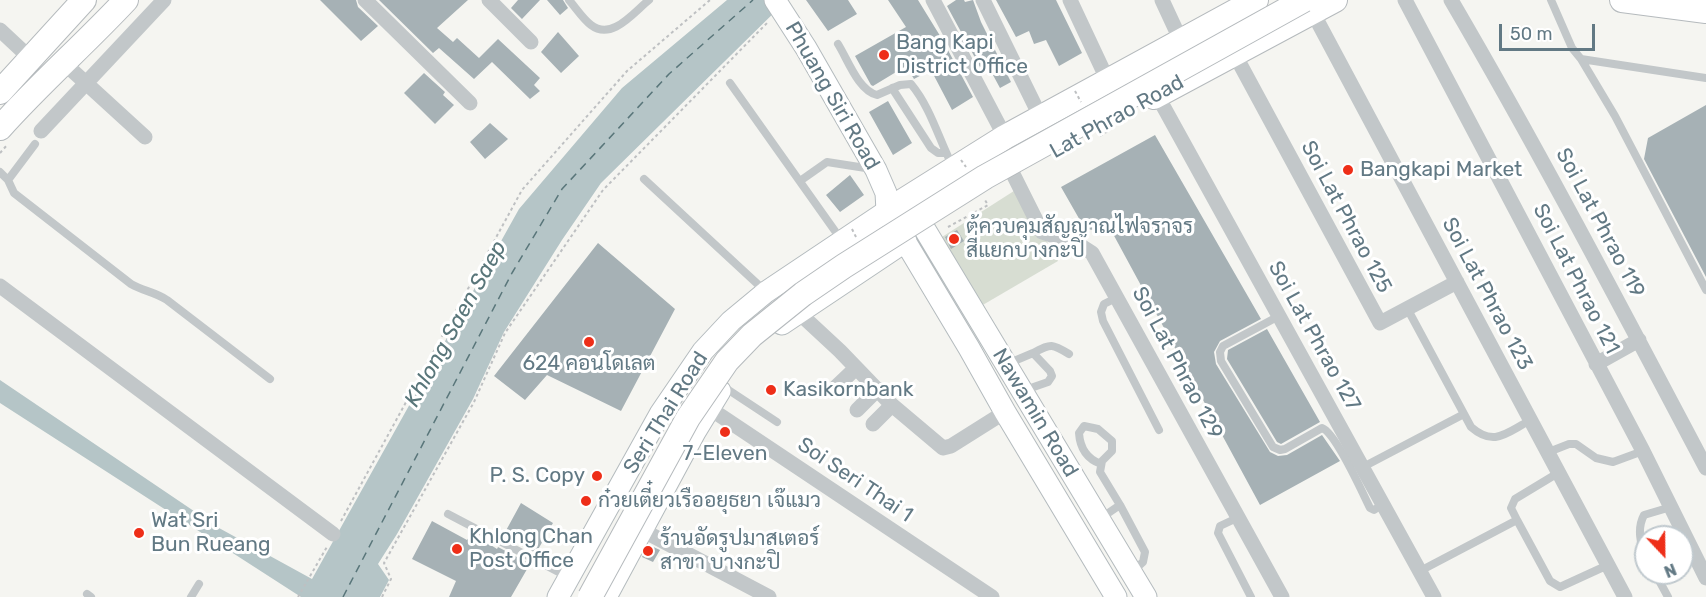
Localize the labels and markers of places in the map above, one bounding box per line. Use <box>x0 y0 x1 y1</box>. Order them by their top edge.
place label: Bang Kapi District Office <box>896 30 1028 80</box>
marker: Bang Kapi District Office <box>877 48 891 62</box>
place label: Bangkapi Market <box>1360 157 1522 183</box>
marker: Bangkapi Market <box>1341 163 1355 177</box>
place label: ตู้ควบคุมสัญญาณไฟจราจร สี่แยกบางกะปิ <box>966 214 1193 264</box>
marker: ตู้ควบคุมสัญญาณไฟจราจร สี่แยกบางกะปิ <box>947 232 961 246</box>
marker: 624 คอนโดเลต <box>582 335 596 349</box>
place label: 624 คอนโดเลต <box>522 351 656 377</box>
place label: Kasikornbank <box>783 377 914 403</box>
marker: Kasikornbank <box>764 383 778 397</box>
marker: 7-Eleven <box>718 425 732 439</box>
place label: 7-Eleven <box>683 441 767 467</box>
place label: P. S. Copy <box>489 463 585 489</box>
marker: P. S. Copy <box>590 469 604 483</box>
place label: ก๋วยเตี๋ยวเรืออยุธยา เจ๊แมว <box>598 488 821 514</box>
marker: ก๋วยเตี๋ยวเรืออยุธยา เจ๊แมว <box>579 494 593 508</box>
place label: Wat Sri Bun Rueang <box>151 508 271 558</box>
place label: Khlong Chan Post Office <box>469 524 593 574</box>
marker: Wat Sri Bun Rueang <box>132 526 146 540</box>
place label: ร้านอัดรูปมาสเตอร์ สาขา บางกะปิ <box>660 526 819 576</box>
marker: Khlong Chan Post Office <box>450 542 464 556</box>
marker: ร้านอัดรูปมาสเตอร์ สาขา บางกะปิ <box>641 544 655 558</box>

